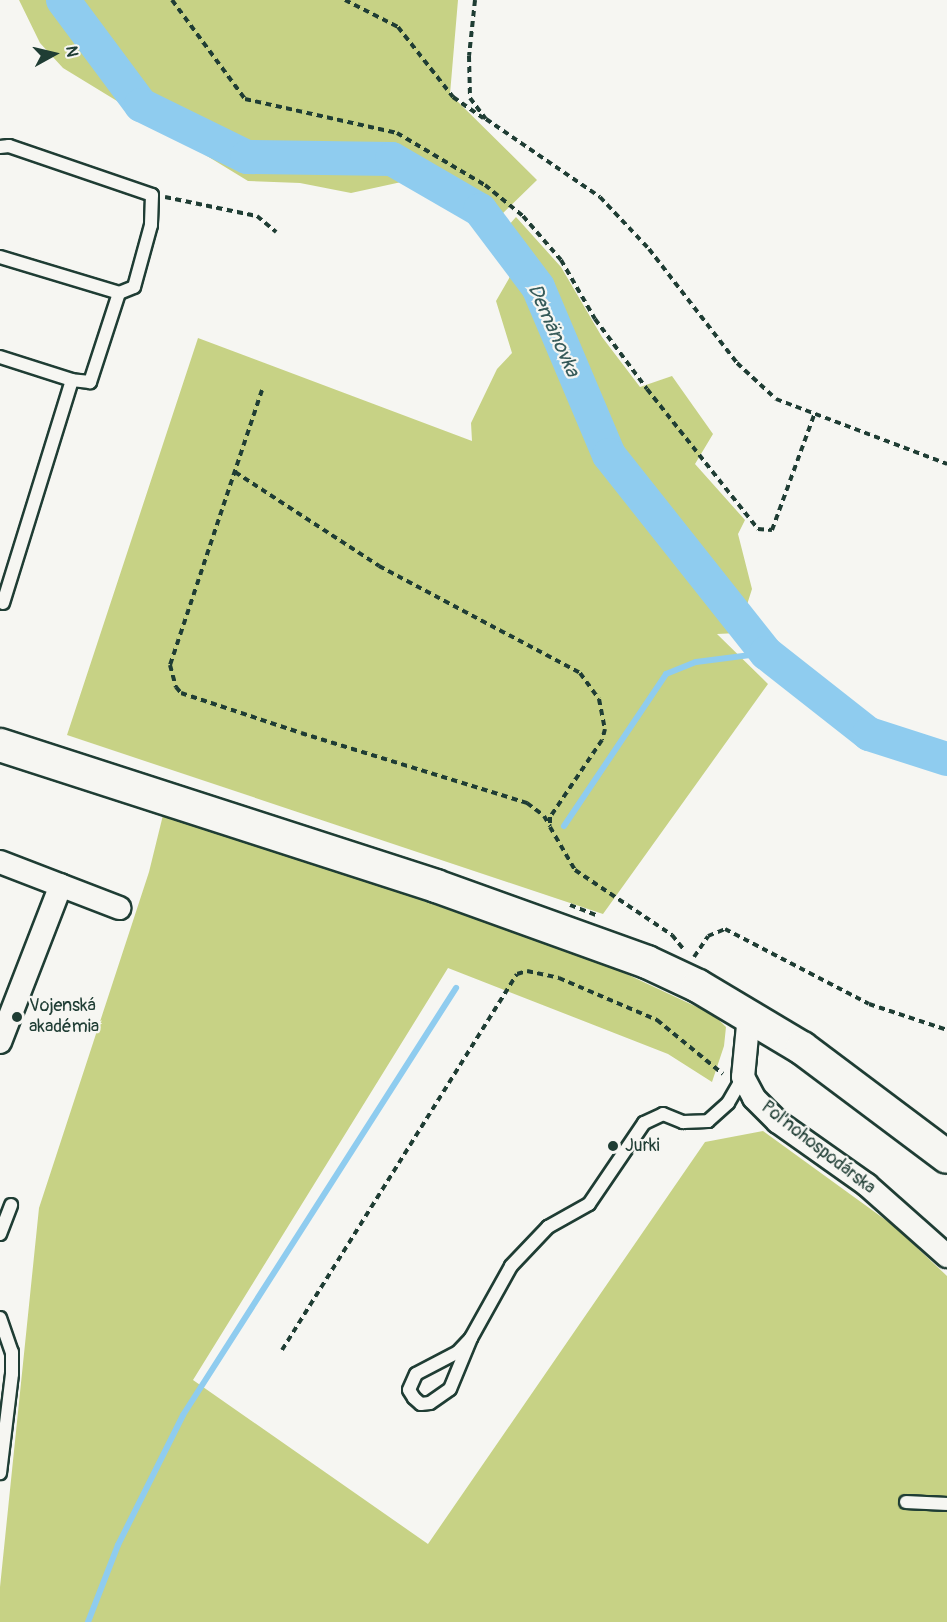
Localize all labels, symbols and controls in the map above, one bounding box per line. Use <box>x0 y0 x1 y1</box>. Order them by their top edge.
north arrow <box>24 24 84 84</box>
text: N <box>61 45 82 58</box>
water label: Demänovka <box>523 280 585 380</box>
place label: Vojenská akadémia <box>29 996 99 1038</box>
marker: Vojenská akadémia <box>10 1010 24 1024</box>
street label: Poľnohospodárska <box>757 1097 879 1199</box>
place label: Jurki <box>625 1135 660 1157</box>
marker: Jurki <box>606 1139 620 1153</box>

